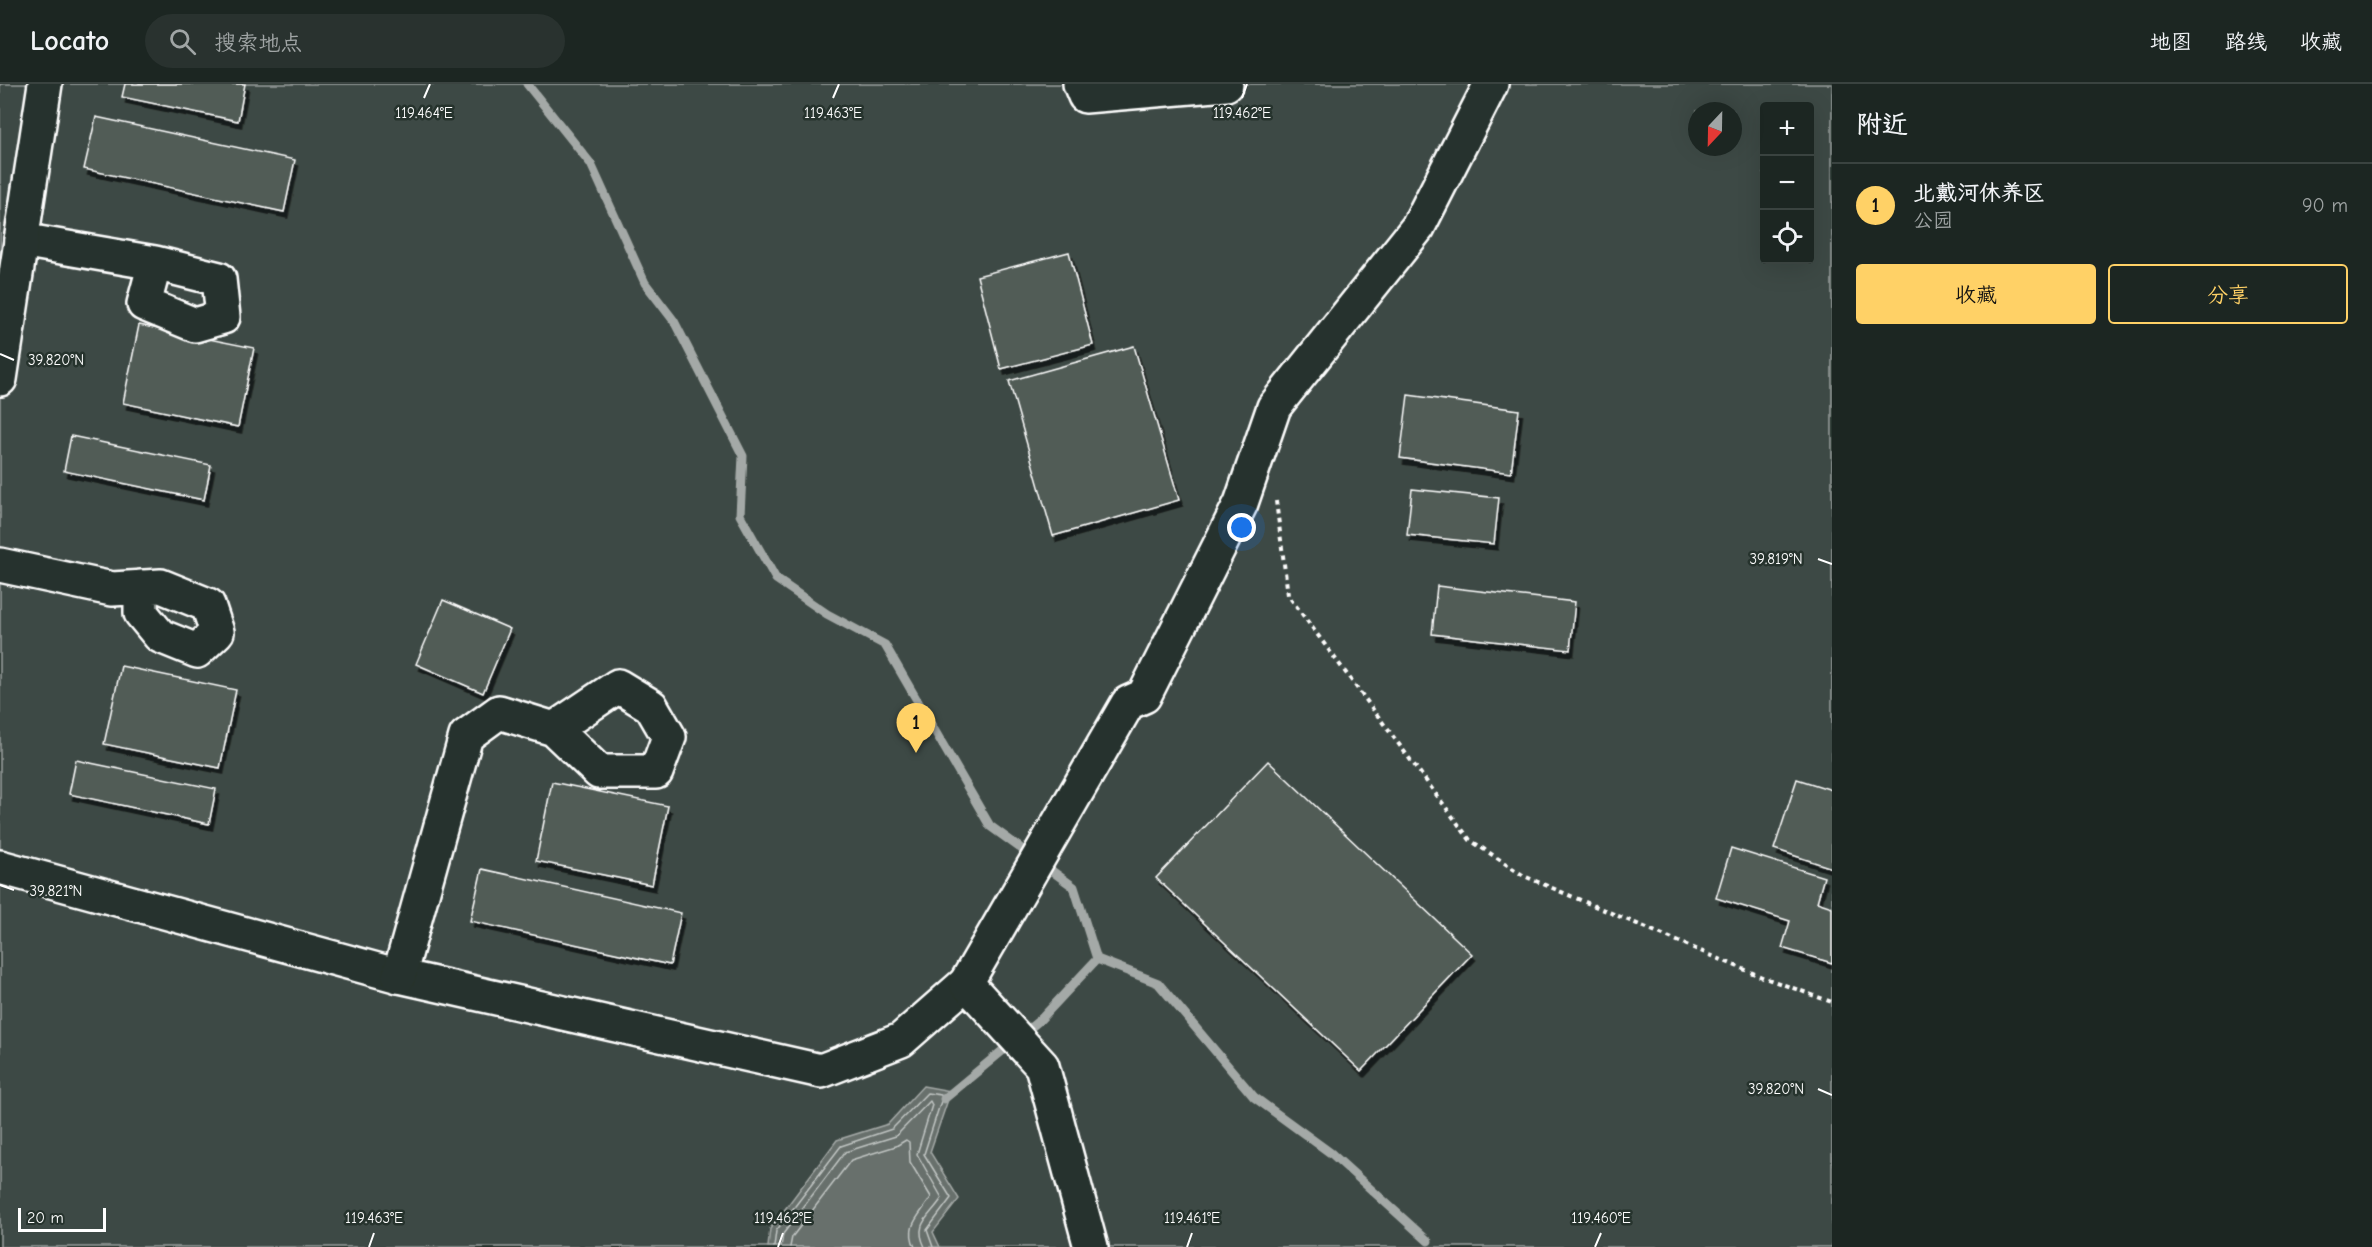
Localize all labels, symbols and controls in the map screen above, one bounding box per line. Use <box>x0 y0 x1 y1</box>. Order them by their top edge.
search box <box>145 14 565 68</box>
text: Locato <box>30 25 109 57</box>
icon: search <box>166 25 199 58</box>
text: 搜索地点 <box>214 30 302 56</box>
text: 地图 <box>2150 30 2192 54</box>
text: 路线 <box>2225 30 2267 54</box>
text: 收藏 <box>2300 30 2342 54</box>
north arrow <box>1688 102 1742 156</box>
map controls <box>1760 102 1814 264</box>
button: + <box>1760 102 1814 156</box>
text: 119.464°E <box>395 104 453 122</box>
text: 119.463°E <box>804 104 862 122</box>
text: 119.462°E <box>1213 104 1271 122</box>
text: 附近 <box>1856 110 1908 140</box>
button: − <box>1760 156 1814 210</box>
text: 北戴河休养区 <box>1913 180 2045 206</box>
text: 1 <box>1872 194 1879 217</box>
text: 90 m <box>2302 194 2348 217</box>
text: 公园 <box>1913 209 1953 232</box>
button: locate <box>1760 210 1814 264</box>
button: 收藏 <box>1856 264 2096 324</box>
button: 分享 <box>2108 264 2348 324</box>
text: 39.820°N <box>28 351 84 369</box>
your location <box>1227 513 1256 542</box>
text: 39.819°N <box>1749 550 1803 568</box>
pin: 1 <box>896 704 936 753</box>
text: 39.821°N <box>30 882 82 900</box>
text: 39.820°N <box>1748 1080 1804 1098</box>
scale bar <box>18 1205 106 1232</box>
text: 20 m <box>27 1209 64 1227</box>
text: 119.463°E <box>345 1209 403 1227</box>
text: 119.462°E <box>754 1209 812 1227</box>
text: 119.461°E <box>1164 1209 1220 1227</box>
text: 119.460°E <box>1571 1209 1631 1227</box>

